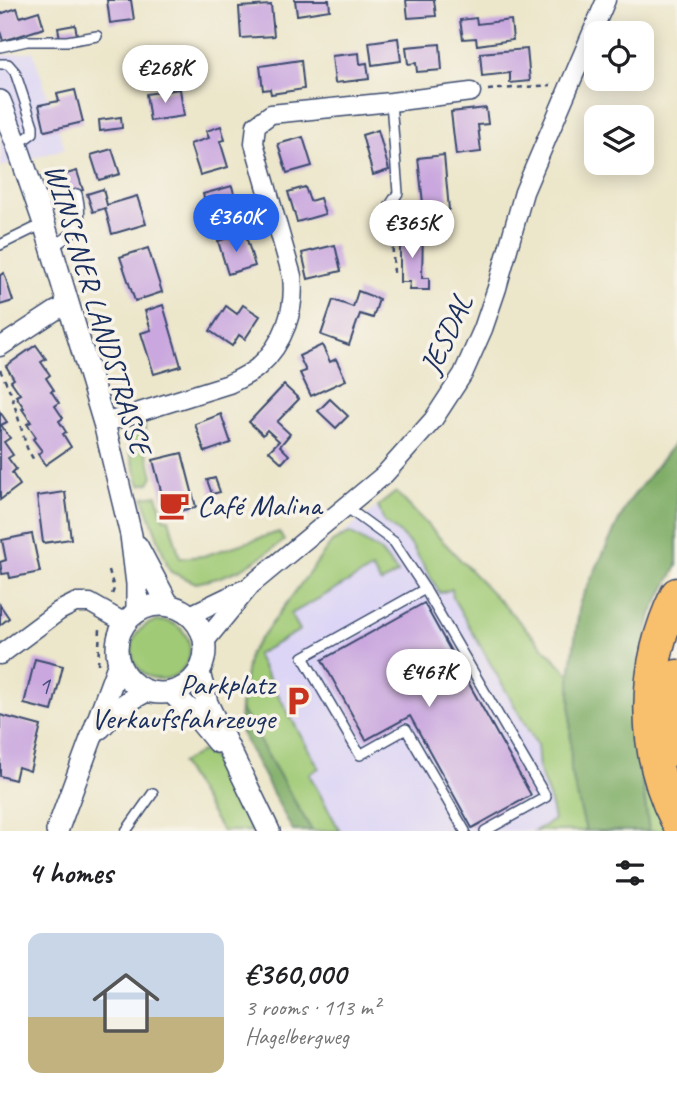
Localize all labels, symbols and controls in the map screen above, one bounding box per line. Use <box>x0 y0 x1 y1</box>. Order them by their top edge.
map controls <box>584 21 654 175</box>
button: locate <box>584 21 654 91</box>
pin: €268K <box>116 46 214 105</box>
text: €268K <box>138 53 192 82</box>
button: layers <box>584 105 654 175</box>
street label: WINSENER LANDSTRASSE <box>36 159 161 462</box>
pin: €360K <box>187 194 285 254</box>
pin: €365K <box>363 201 461 260</box>
text: €360K <box>209 202 263 231</box>
text: €365K <box>385 208 439 237</box>
street label: JESDAL <box>410 287 481 382</box>
place label: Café Malina <box>197 486 324 524</box>
cafe icon: Café Malina <box>157 488 191 522</box>
pin: €467K <box>380 650 478 709</box>
text: €467K <box>402 657 456 686</box>
place label: Parkplatz Verkaufsfahrzeuge <box>91 665 277 737</box>
house number: 1 <box>38 669 51 702</box>
parking icon: Parkplatz Verkaufsfahrzeuge <box>281 684 315 718</box>
text: 4 homes <box>28 854 113 892</box>
icon: filters <box>611 854 649 892</box>
text: €360,000 <box>245 955 346 993</box>
icon: home <box>84 961 168 1045</box>
text: 3 rooms · 113 m² <box>245 993 380 1022</box>
text: Hagelbergweg <box>245 1022 349 1051</box>

